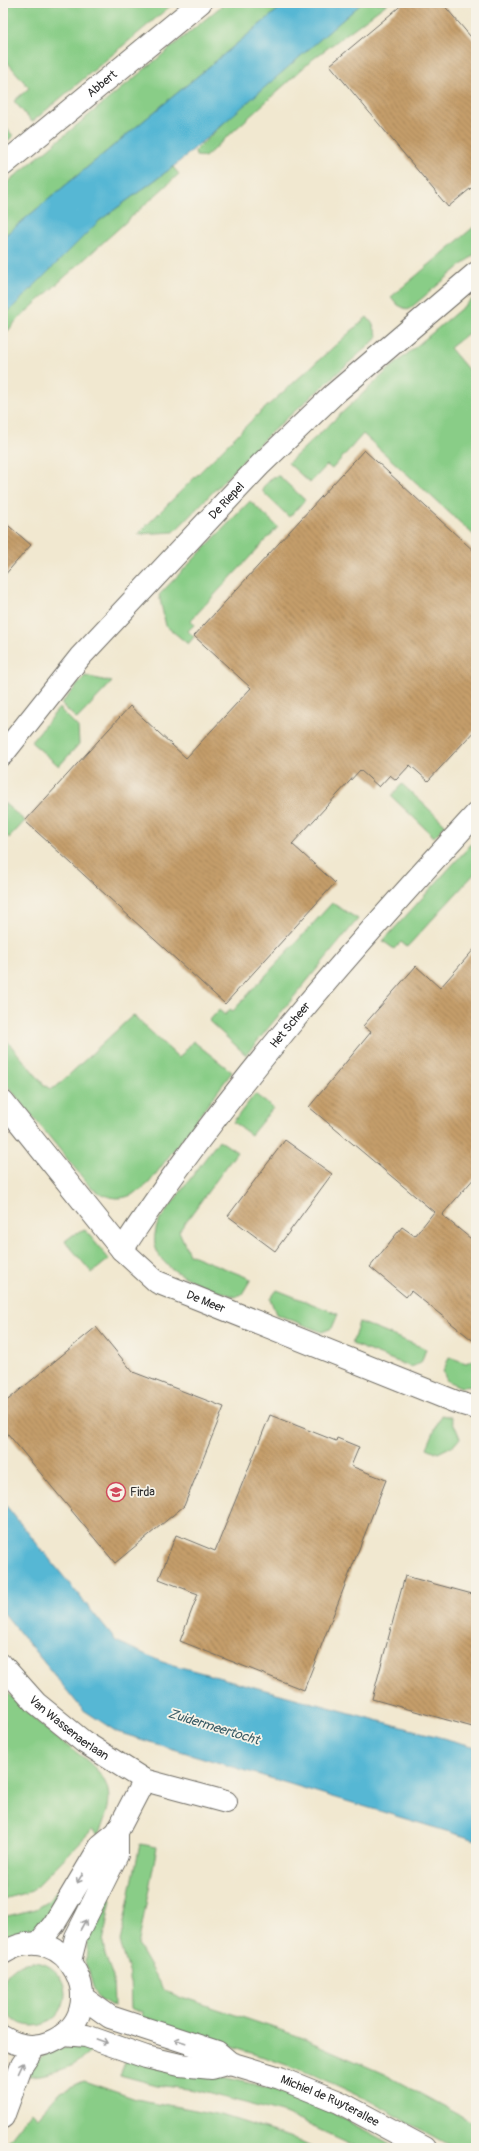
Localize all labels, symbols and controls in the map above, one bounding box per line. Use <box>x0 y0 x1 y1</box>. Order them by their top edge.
street label: Abbert <box>84 67 120 101</box>
street label: De Riepel <box>206 479 248 523</box>
street label: Het Scheer <box>267 999 314 1051</box>
street label: De Meer <box>184 1288 228 1317</box>
school or university icon: Firda <box>105 1481 127 1503</box>
place label: Firda <box>130 1485 155 1500</box>
street label: Van Wassenaerlaan <box>25 1693 112 1764</box>
water label: Zuidermeertocht <box>166 1706 263 1749</box>
one-way arrow <box>75 1872 83 1884</box>
one-way arrow <box>80 1919 87 1931</box>
one-way arrow <box>174 2037 187 2044</box>
one-way arrow <box>96 2038 108 2046</box>
one-way arrow <box>18 2062 26 2074</box>
street label: Michiel de Ruyterallee <box>278 2072 382 2130</box>

